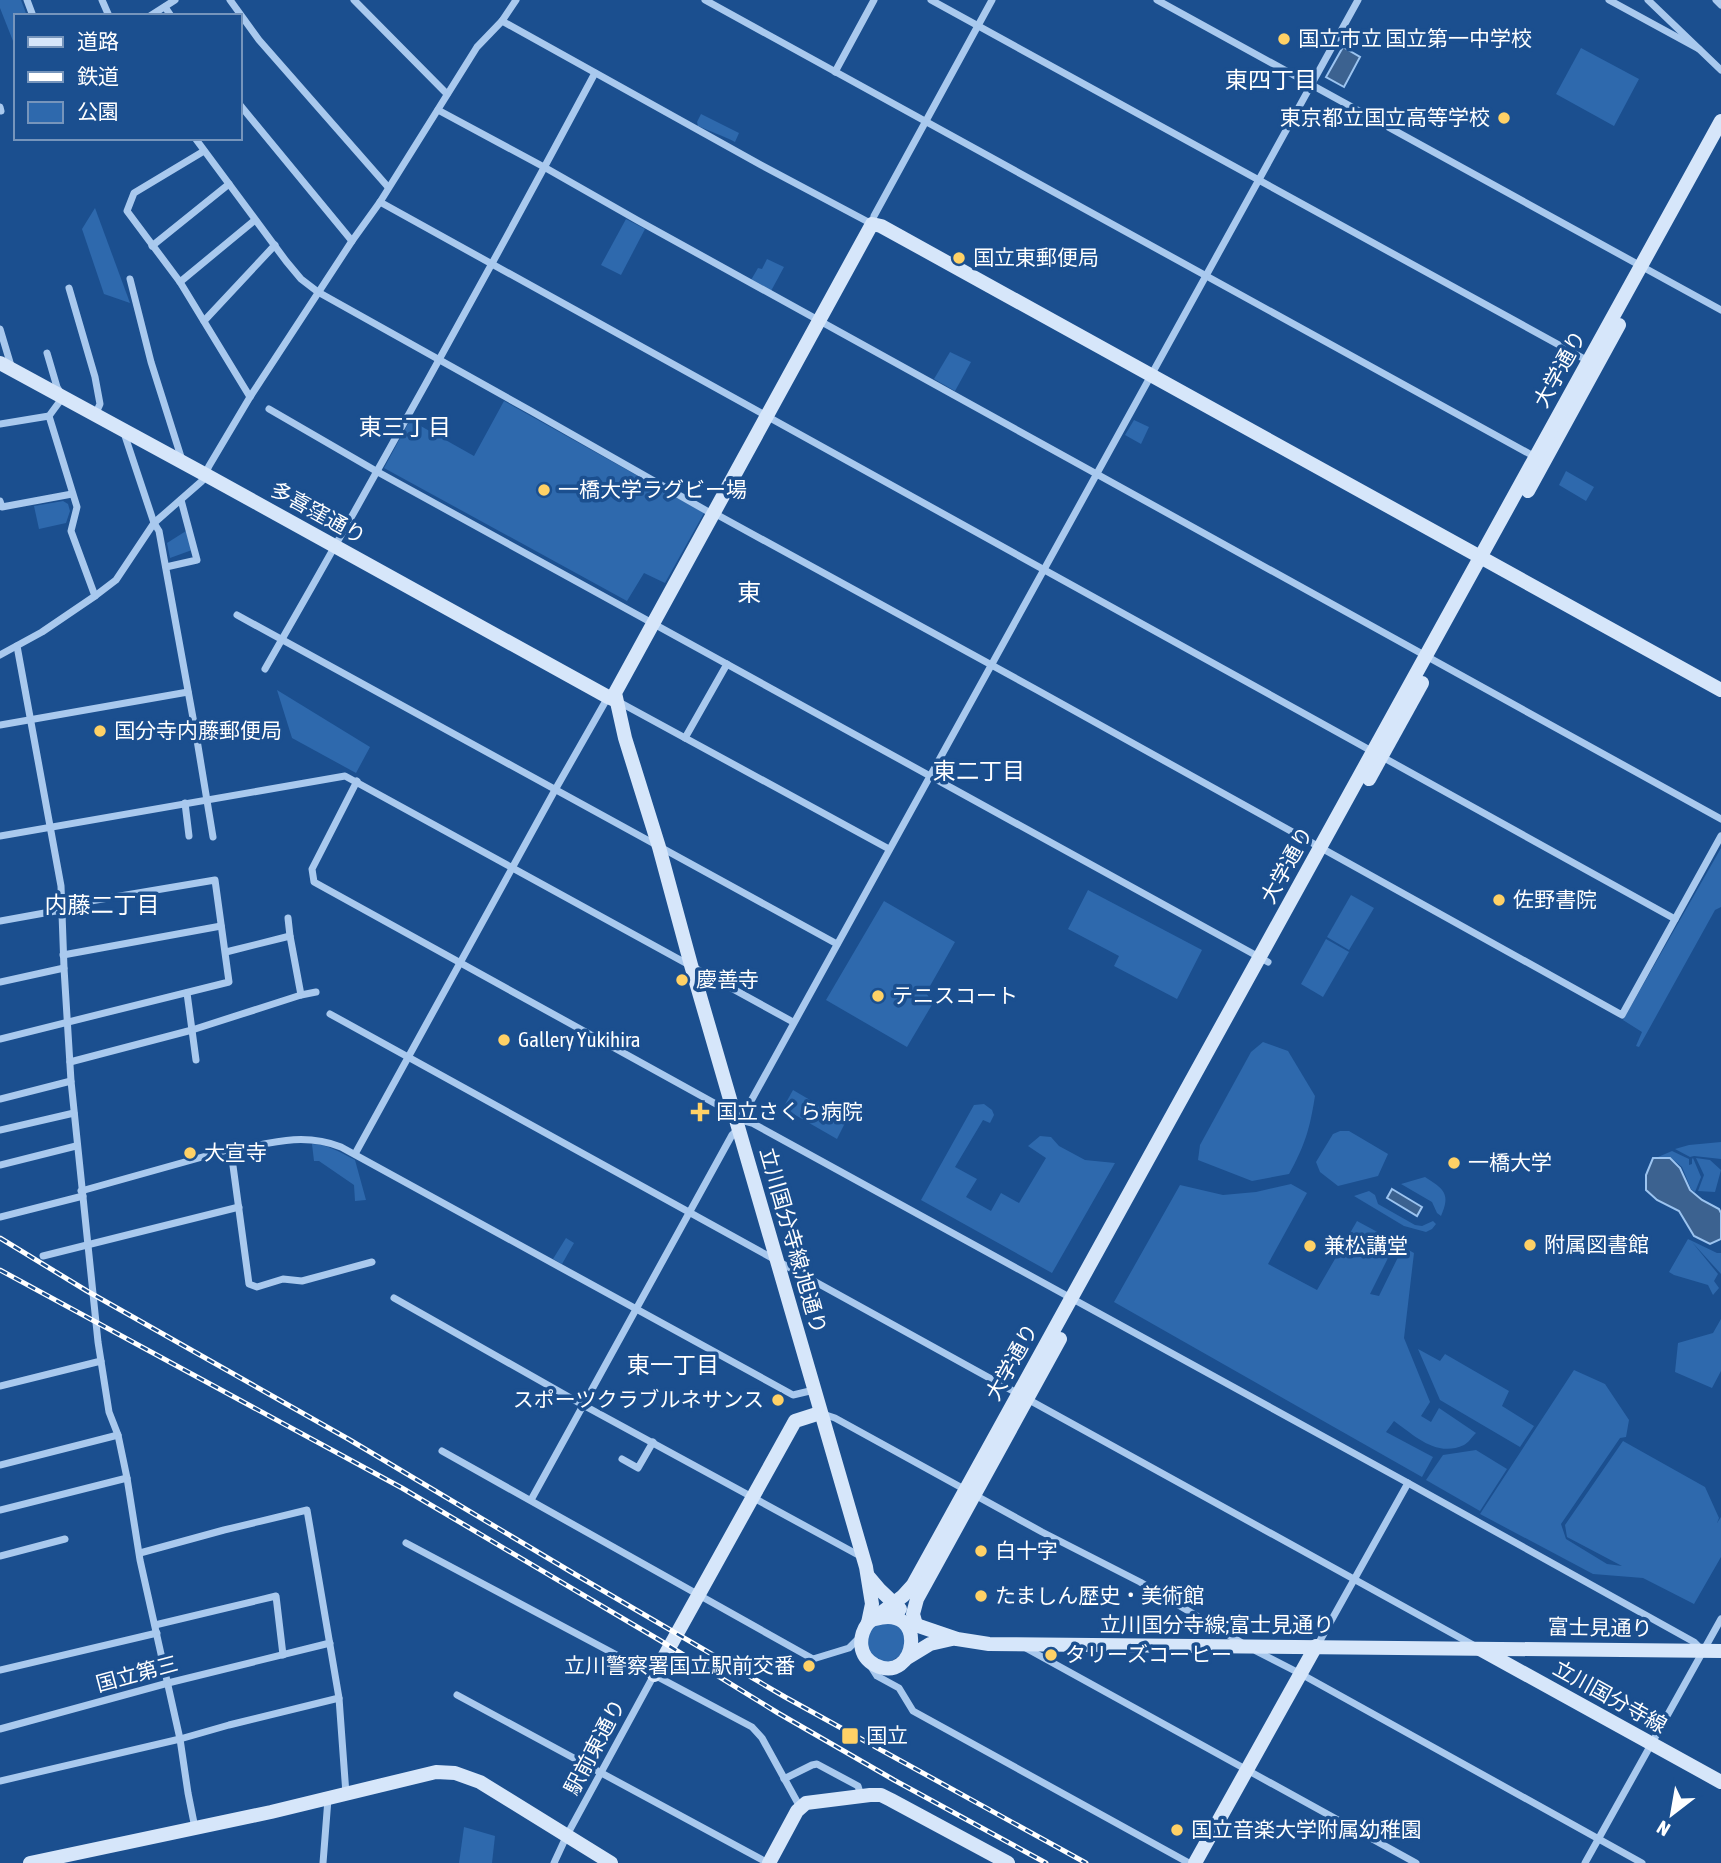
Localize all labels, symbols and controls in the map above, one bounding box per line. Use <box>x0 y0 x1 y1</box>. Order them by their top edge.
legend <box>14 14 242 140</box>
place label: 国立市立 国立第一中学校 <box>1298 26 1532 50</box>
text: 道路 <box>77 29 119 53</box>
marker: 国立市立 国立第一中学校 <box>1276 31 1292 47</box>
text: 鉄道 <box>77 64 119 88</box>
district label: 東四丁目 <box>1225 67 1317 93</box>
text: 公園 <box>77 99 119 123</box>
place label: 東京都立国立高等学校 <box>1280 105 1490 129</box>
marker: 東京都立国立高等学校 <box>1496 110 1512 126</box>
place label: 国立東郵便局 <box>973 245 1099 269</box>
marker: 国立東郵便局 <box>951 250 967 266</box>
street label: 大学通り <box>1528 326 1590 411</box>
district label: 東三丁目 <box>359 414 451 440</box>
street label: 多喜窪通り <box>267 476 370 548</box>
place label: 一橋大学ラグビー場 <box>558 477 747 501</box>
marker: 一橋大学ラグビー場 <box>536 482 552 498</box>
district label: 東 <box>737 579 761 606</box>
place label: 国分寺内藤郵便局 <box>114 718 282 742</box>
marker: 国分寺内藤郵便局 <box>92 723 108 739</box>
district label: 東二丁目 <box>933 758 1025 784</box>
street label: 大学通り <box>1255 822 1317 907</box>
place label: 佐野書院 <box>1513 887 1597 911</box>
district label: 内藤二丁目 <box>45 892 160 918</box>
marker: 佐野書院 <box>1491 892 1507 908</box>
place label: 慶善寺 <box>696 967 759 991</box>
marker: 慶善寺 <box>674 972 690 988</box>
place label: テニスコート <box>892 983 1018 1007</box>
marker: テニスコート <box>870 988 886 1004</box>
place label: Gallery Yukihira <box>518 1027 641 1051</box>
marker: Gallery Yukihira <box>496 1032 512 1048</box>
place label: 国立さくら病院 <box>716 1099 863 1123</box>
marker: 国立さくら病院 <box>690 1102 710 1122</box>
place label: 大宣寺 <box>204 1140 267 1164</box>
marker: 大宣寺 <box>182 1145 198 1161</box>
street label: 立川国分寺線;旭通り <box>756 1145 832 1337</box>
place label: 一橋大学 <box>1468 1150 1552 1174</box>
marker: 一橋大学 <box>1446 1155 1462 1171</box>
place label: 附属図書館 <box>1544 1232 1649 1256</box>
place label: 兼松講堂 <box>1324 1233 1408 1257</box>
marker: 附属図書館 <box>1522 1237 1538 1253</box>
marker: 兼松講堂 <box>1302 1238 1318 1254</box>
street label: 大学通り <box>980 1319 1042 1404</box>
district label: 東一丁目 <box>627 1352 719 1378</box>
place label: スポーツクラブルネサンス <box>513 1387 764 1411</box>
marker: スポーツクラブルネサンス <box>770 1392 786 1408</box>
place label: 白十字 <box>995 1538 1058 1562</box>
marker: 白十字 <box>973 1543 989 1559</box>
place label: たましん歴史・美術館 <box>995 1583 1204 1607</box>
marker: たましん歴史・美術館 <box>973 1588 989 1604</box>
street label: 立川国分寺線;富士見通り <box>1100 1612 1334 1636</box>
street label: 富士見通り <box>1547 1614 1653 1640</box>
place label: タリーズコーヒー <box>1065 1642 1232 1666</box>
marker: タリーズコーヒー <box>1043 1647 1059 1663</box>
street label: 国立第三 <box>93 1651 180 1695</box>
place label: 立川警察署国立駅前交番 <box>564 1653 795 1677</box>
street label: 立川国分寺線 <box>1550 1655 1671 1737</box>
marker: 立川警察署国立駅前交番 <box>801 1658 817 1674</box>
street label: 駅前東通り <box>559 1695 629 1799</box>
place label: 国立 <box>866 1723 908 1747</box>
marker: 国立 <box>840 1726 860 1746</box>
north arrow <box>1637 1779 1707 1849</box>
text: N <box>1653 1816 1674 1841</box>
place label: 国立音楽大学附属幼稚園 <box>1191 1817 1422 1841</box>
marker: 国立音楽大学附属幼稚園 <box>1169 1822 1185 1838</box>

